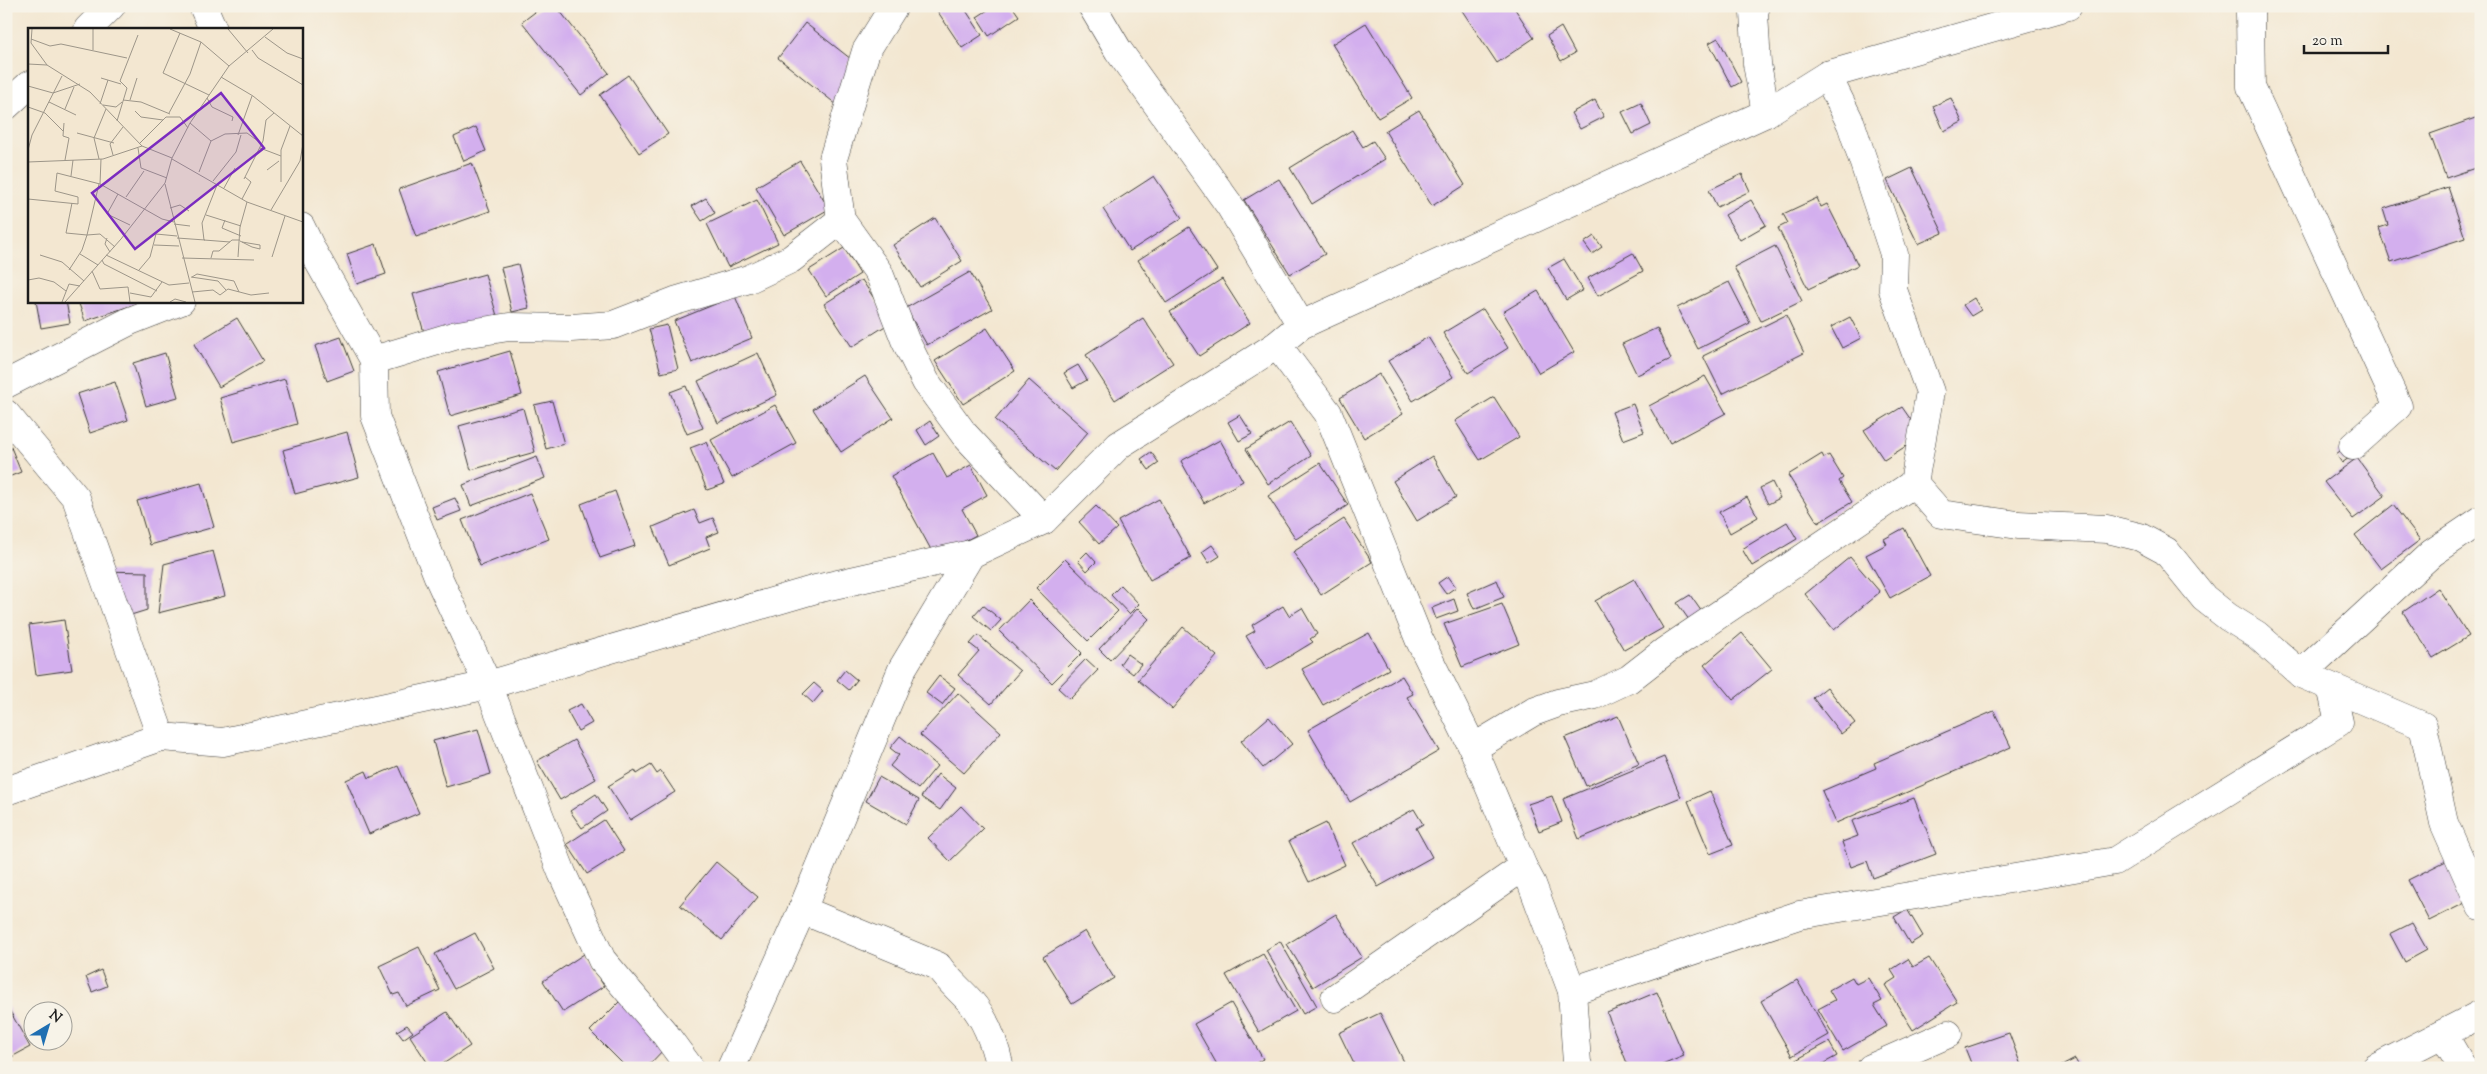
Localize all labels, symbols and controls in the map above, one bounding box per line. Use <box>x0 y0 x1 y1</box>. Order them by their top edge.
scale bar <box>2304 22 2388 54</box>
inset map <box>28 28 302 302</box>
text: 20 m <box>2312 31 2343 52</box>
north arrow <box>22 1002 72 1052</box>
text: N <box>44 1006 65 1029</box>

